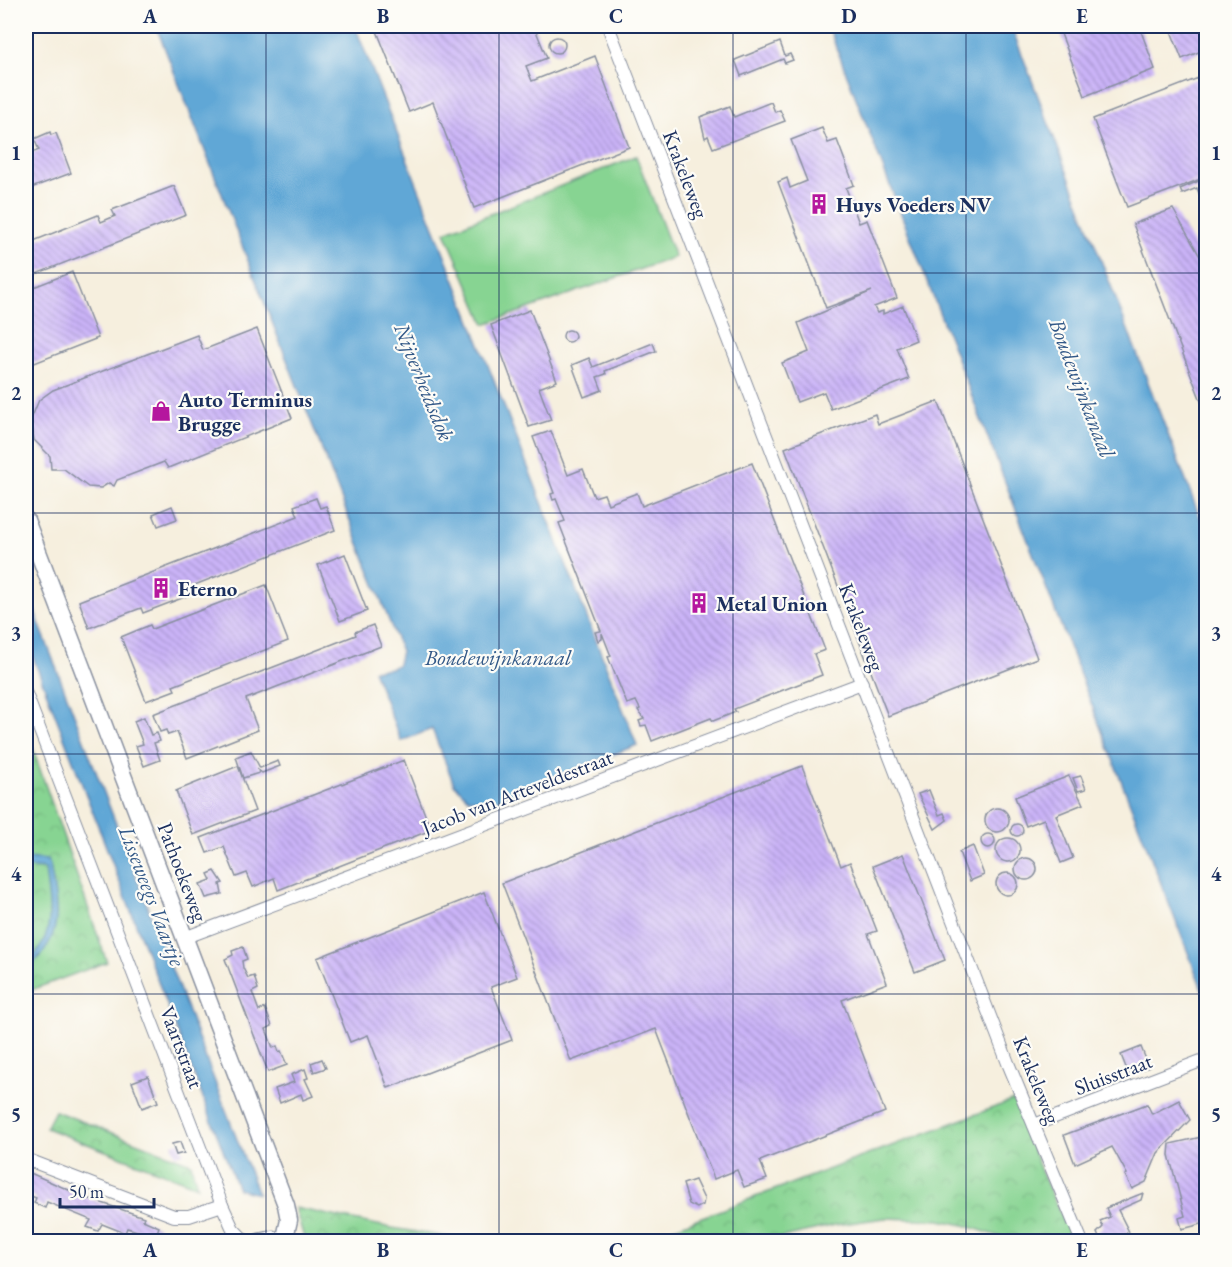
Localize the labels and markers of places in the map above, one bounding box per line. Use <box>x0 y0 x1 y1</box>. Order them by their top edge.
place label: Huys Voeders NV <box>836 191 991 218</box>
building icon: Huys Voeders NV <box>807 192 831 216</box>
place label: Auto Terminus Brugge <box>177 386 312 437</box>
shop icon: Auto Terminus Brugge <box>149 399 173 423</box>
place label: Eterno <box>178 575 238 602</box>
building icon: Eterno <box>149 576 173 600</box>
place label: Metal Union <box>716 590 828 617</box>
building icon: Metal Union <box>687 591 711 615</box>

